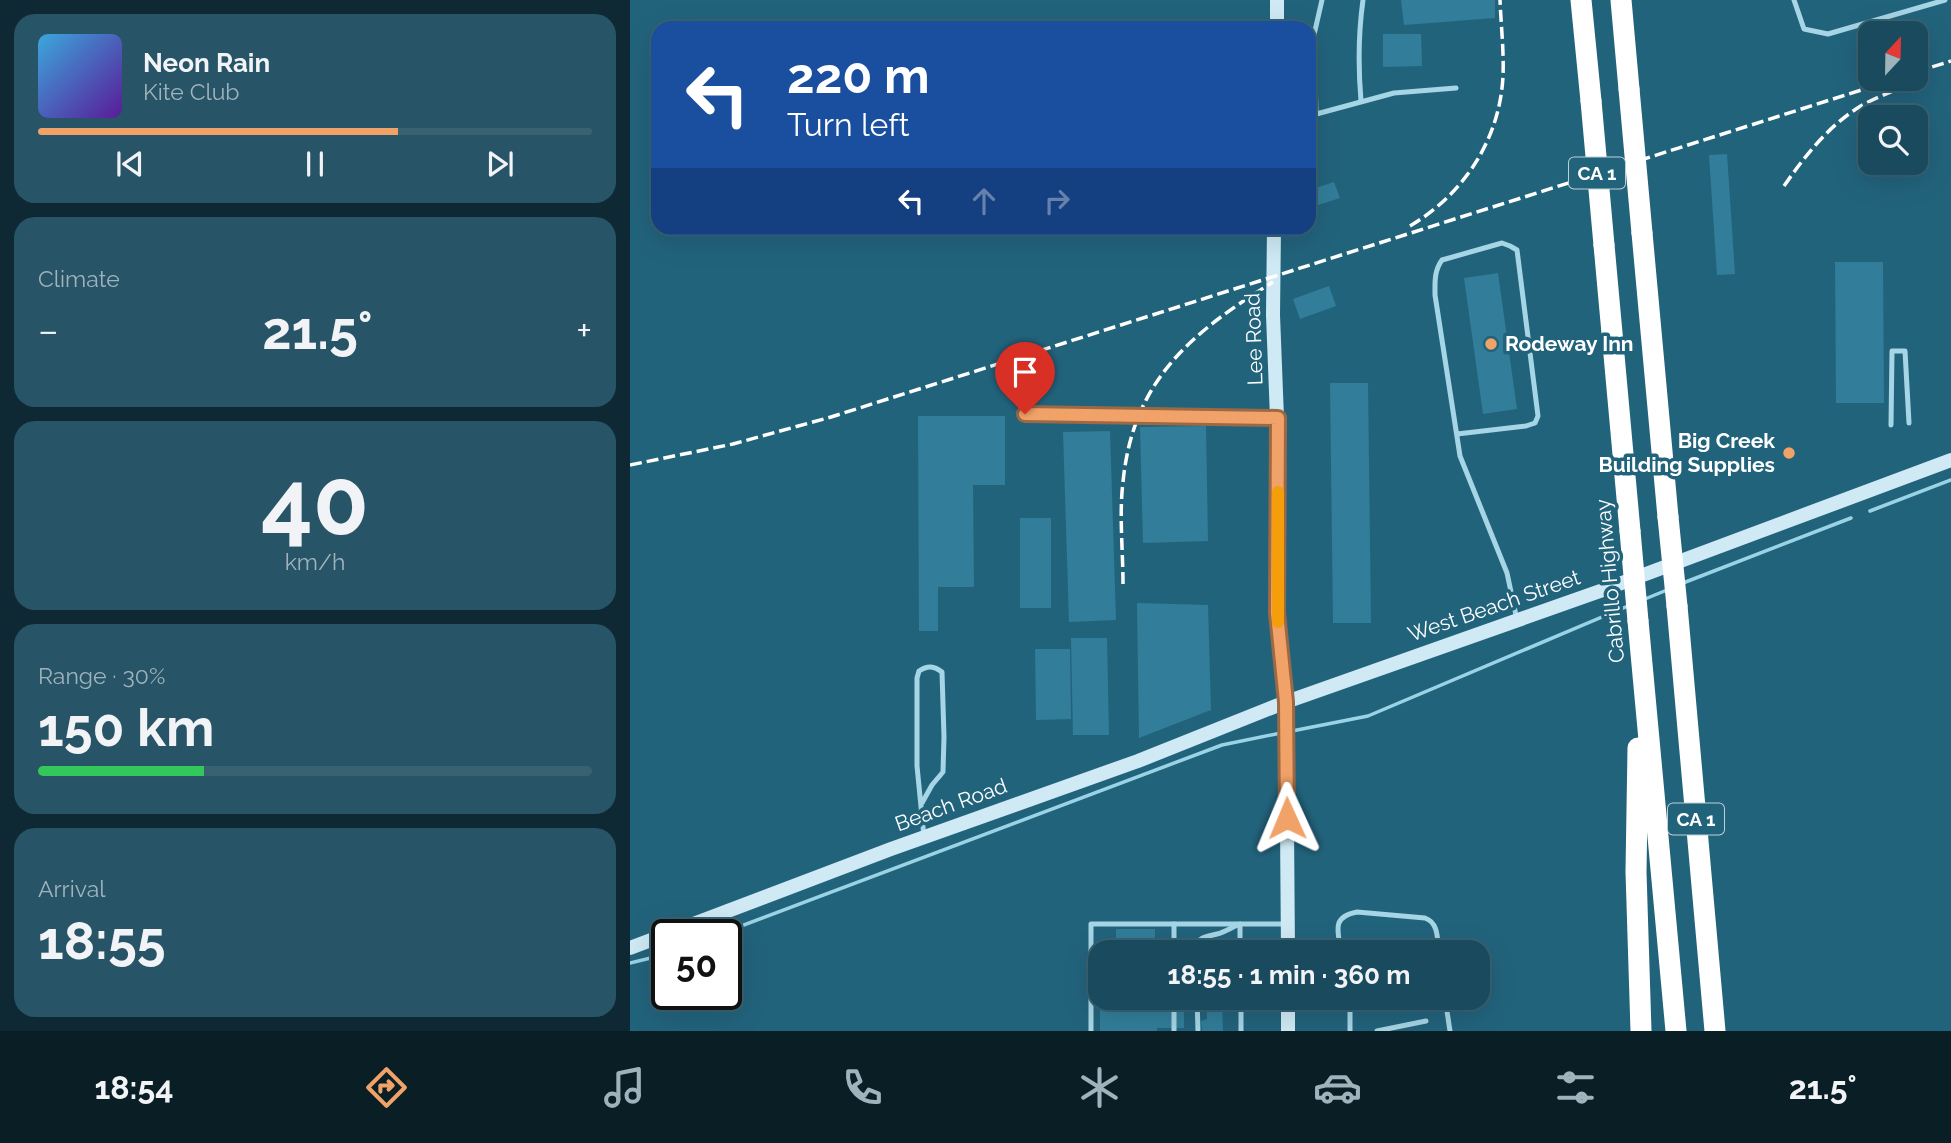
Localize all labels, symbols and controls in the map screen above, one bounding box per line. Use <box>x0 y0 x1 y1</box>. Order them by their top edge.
north arrow <box>1858 21 1928 91</box>
map controls <box>1858 21 1928 175</box>
text: 220 m <box>787 47 930 104</box>
text: Neon Rain <box>143 48 270 78</box>
icon: left <box>672 49 763 140</box>
text: Kite Club <box>143 78 240 105</box>
button: search <box>1858 105 1928 175</box>
text: Turn left <box>787 106 909 143</box>
icon: previous <box>111 145 149 183</box>
icon: pause <box>296 145 334 183</box>
icon: next <box>481 145 519 183</box>
road number: CA 1 <box>1569 158 1625 188</box>
icon: left <box>892 182 930 220</box>
icon: ahead <box>965 182 1003 220</box>
icon: right <box>1038 182 1076 220</box>
text: Climate <box>38 265 120 292</box>
street label: Lee Road <box>1239 292 1268 386</box>
text: 21.5° <box>262 300 373 361</box>
text: − <box>38 308 58 353</box>
text: + <box>576 308 592 353</box>
place label: Rodeway Inn <box>1505 331 1634 356</box>
marker: Rodeway Inn <box>1483 336 1499 352</box>
pin <box>995 342 1055 414</box>
icon: arrive <box>1006 353 1044 391</box>
place label: Big Creek Building Supplies <box>1598 428 1775 477</box>
marker: Big Creek Building Supplies <box>1781 445 1797 461</box>
text: 40 <box>261 449 369 556</box>
street label: Cabrillo Highway <box>1590 498 1629 664</box>
text: km/h <box>285 548 345 575</box>
street label: West Beach Street <box>1404 564 1583 647</box>
text: Range · 30% <box>38 662 165 689</box>
text: 150 km <box>38 697 214 758</box>
street label: Beach Road <box>891 773 1010 836</box>
position arrow <box>1250 781 1324 855</box>
road number: CA 1 <box>1668 804 1724 834</box>
text: Arrival <box>38 875 105 902</box>
text: 18:55 <box>38 910 166 971</box>
speed limit sign: 50 <box>651 919 742 1010</box>
text: 18:55 · 1 min · 360 m <box>1168 960 1410 990</box>
icon: directions <box>362 1063 411 1112</box>
icon: music <box>600 1063 649 1112</box>
icon: phone <box>838 1063 887 1112</box>
icon: climate <box>1075 1063 1124 1112</box>
icon: car <box>1313 1063 1362 1112</box>
icon: filters <box>1551 1063 1600 1112</box>
text: 18:54 <box>94 1069 173 1106</box>
text: 21.5° <box>1789 1069 1857 1106</box>

